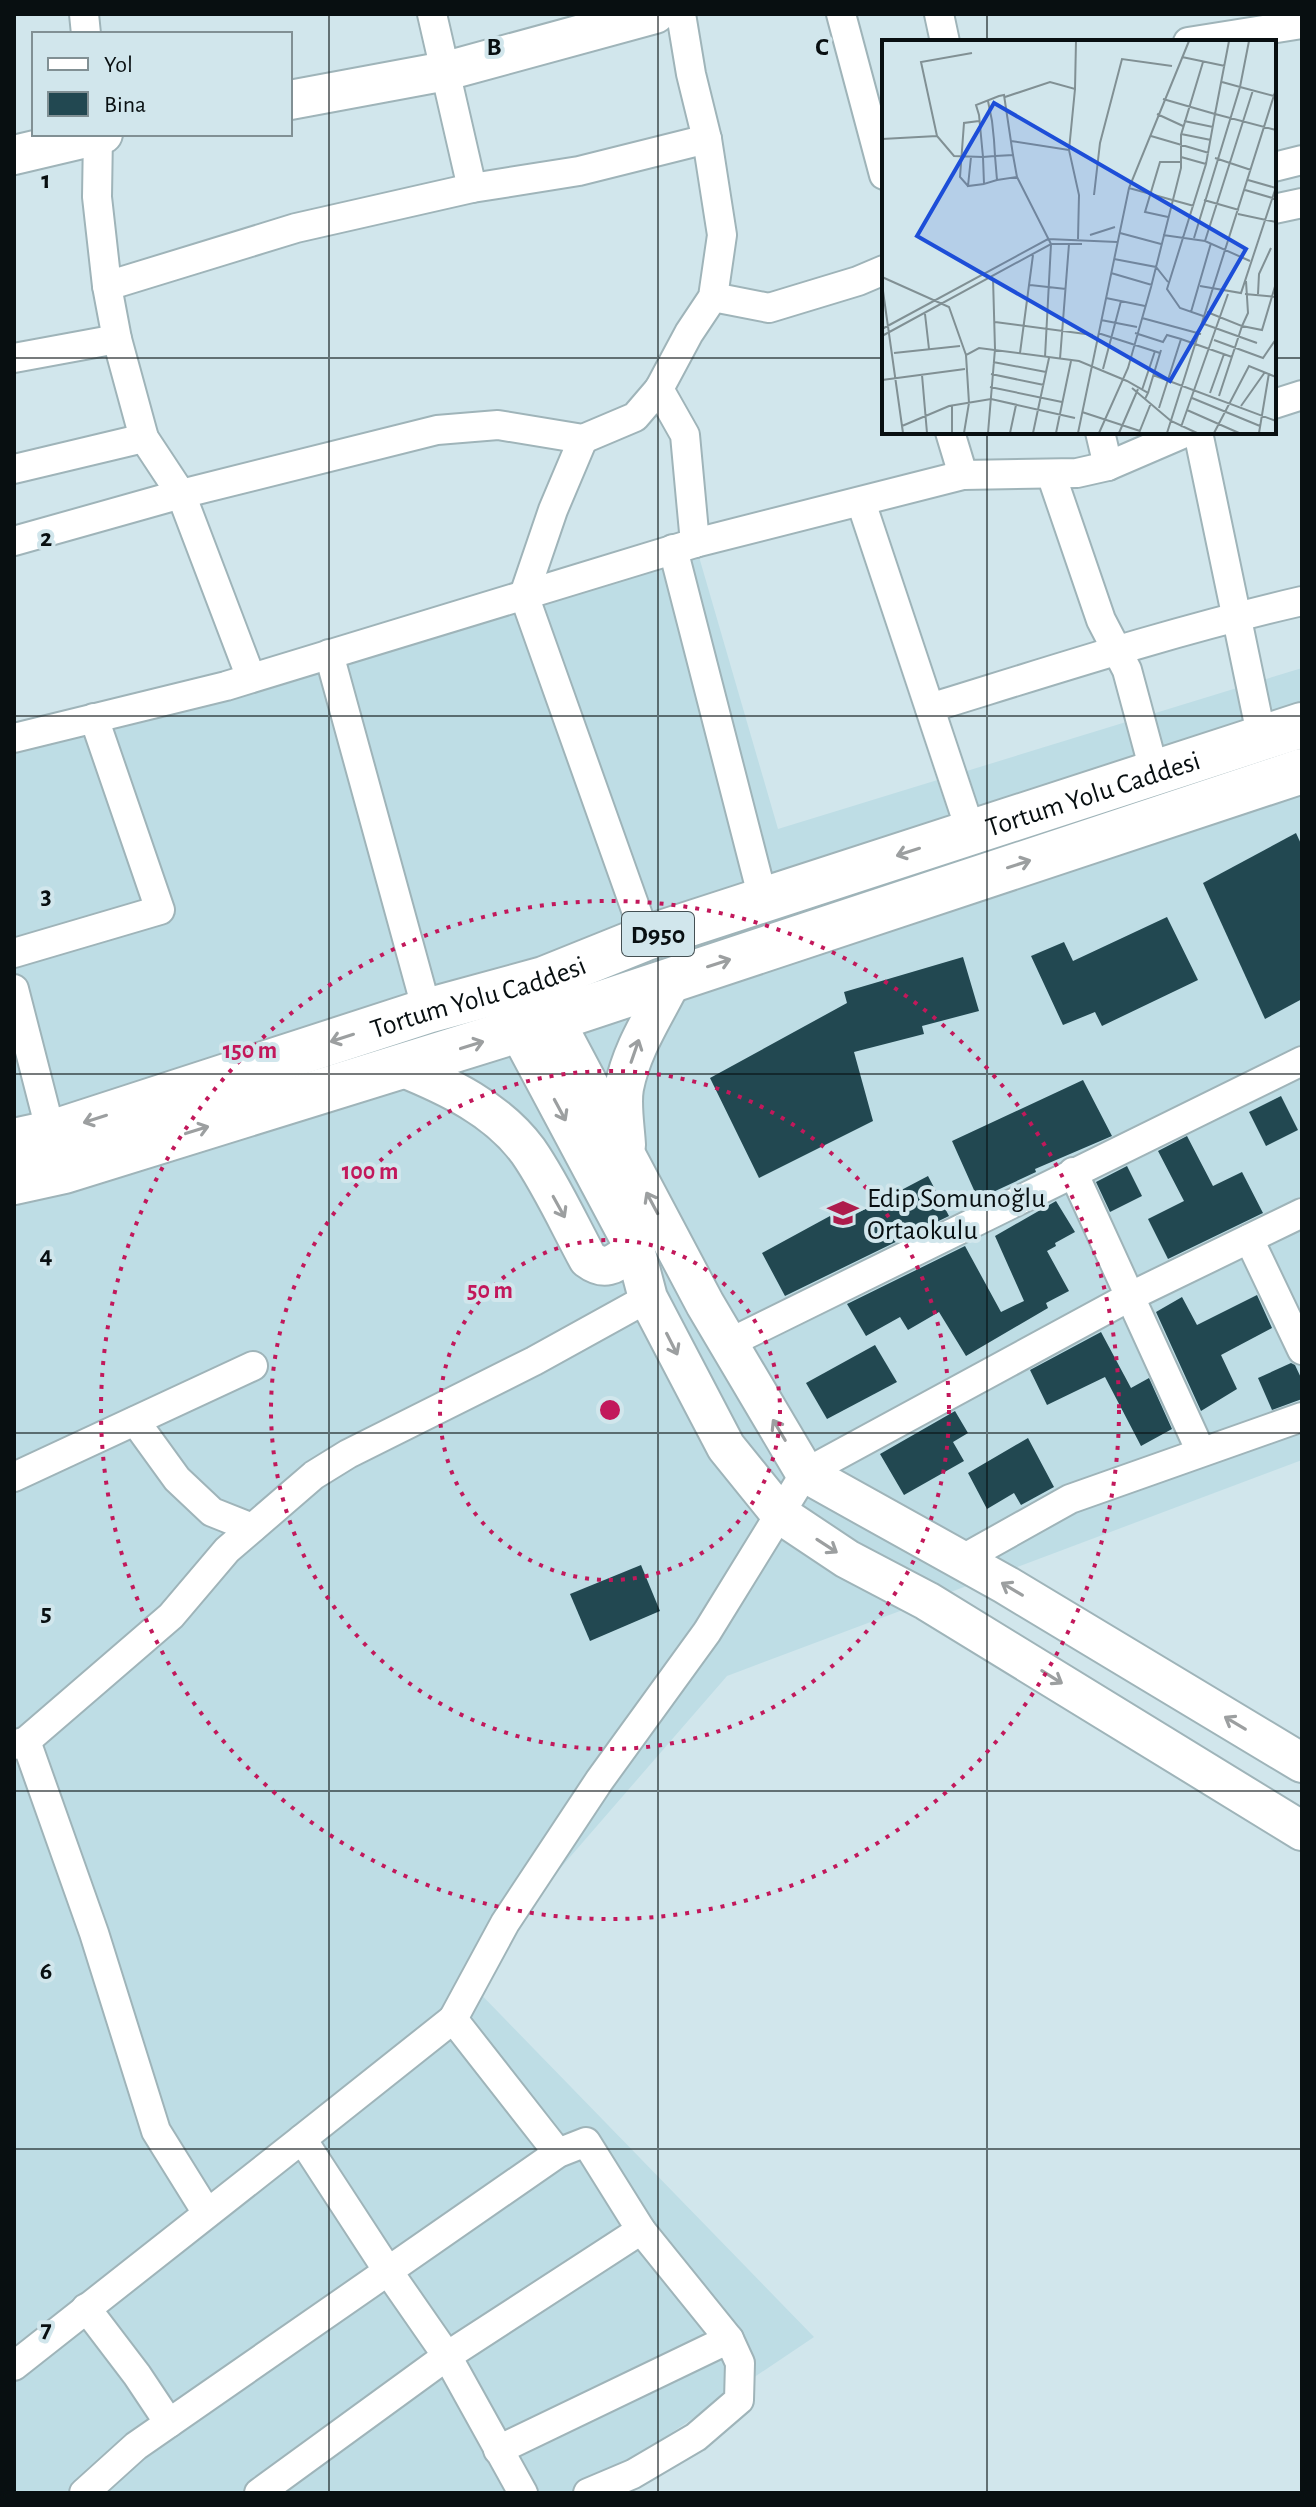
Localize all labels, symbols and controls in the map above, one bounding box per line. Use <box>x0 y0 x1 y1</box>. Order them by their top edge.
legend <box>32 32 292 136</box>
text: B <box>486 34 502 60</box>
text: C <box>815 34 829 60</box>
inset map <box>882 40 1276 434</box>
text: Yol <box>104 53 133 77</box>
text: Bina <box>104 93 146 117</box>
text: 1 <box>41 167 51 193</box>
text: 2 <box>40 525 52 551</box>
street label: Tortum Yolu Caddesi <box>983 747 1204 843</box>
one-way arrow <box>896 846 921 861</box>
one-way arrow <box>1006 856 1031 871</box>
text: 3 <box>40 883 52 909</box>
road number: D950 <box>622 912 694 956</box>
street label: Tortum Yolu Caddesi <box>367 952 590 1044</box>
one-way arrow <box>706 955 731 970</box>
one-way arrow <box>330 1032 355 1047</box>
one-way arrow <box>459 1036 484 1051</box>
text: 150 m <box>223 1039 277 1063</box>
one-way arrow <box>629 1039 644 1064</box>
one-way arrow <box>553 1098 569 1121</box>
one-way arrow <box>83 1112 108 1127</box>
one-way arrow <box>183 1122 209 1137</box>
text: 100 m <box>342 1160 398 1184</box>
place label: Edip Somunoğlu Ortaokulu <box>867 1185 1045 1245</box>
one-way arrow <box>643 1192 659 1215</box>
one-way arrow <box>552 1194 567 1218</box>
school or university icon: Edip Somunoğlu Ortaokulu <box>826 1196 860 1230</box>
text: 4 <box>39 1242 53 1268</box>
text: 50 m <box>467 1279 513 1303</box>
one-way arrow <box>664 1331 680 1355</box>
centre of rings <box>596 1396 624 1424</box>
one-way arrow <box>771 1419 787 1442</box>
one-way arrow <box>815 1539 838 1555</box>
one-way arrow <box>1001 1581 1024 1597</box>
text: 5 <box>40 1600 52 1626</box>
one-way arrow <box>1040 1669 1063 1685</box>
one-way arrow <box>1224 1714 1247 1730</box>
text: 6 <box>40 1958 52 1984</box>
text: 7 <box>40 2316 52 2342</box>

